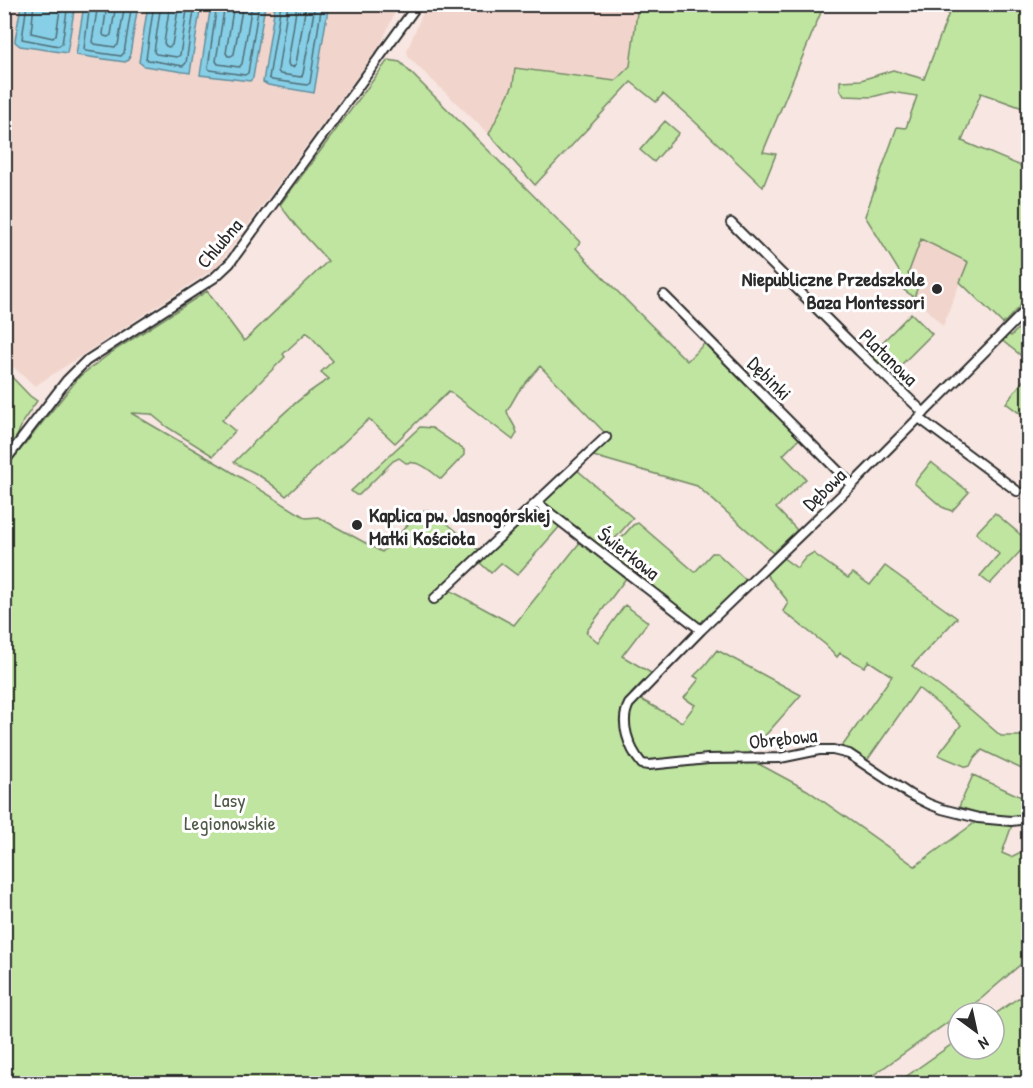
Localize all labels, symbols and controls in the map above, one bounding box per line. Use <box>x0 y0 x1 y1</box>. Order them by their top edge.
street label: Chlubna <box>190 212 248 274</box>
place label: Niepubliczne Przedszkole Baza Montessori <box>742 265 925 315</box>
marker: Niepubliczne Przedszkole Baza Montessori <box>930 282 944 296</box>
street label: Platanowa <box>854 322 924 392</box>
street label: Dębinki <box>742 350 798 406</box>
street label: Dębowa <box>796 462 852 516</box>
place label: Kaplica pw. Jasnogórskiej Matki Kościoła <box>369 501 550 551</box>
marker: Kaplica pw. Jasnogórskiej Matki Kościoła <box>350 518 364 532</box>
street label: Świerkowa <box>592 520 666 586</box>
street label: Obrębowa <box>748 721 819 755</box>
park label: Lasy Legionowskie <box>184 786 276 836</box>
north arrow <box>946 1001 1006 1061</box>
text: N <box>974 1032 994 1055</box>

